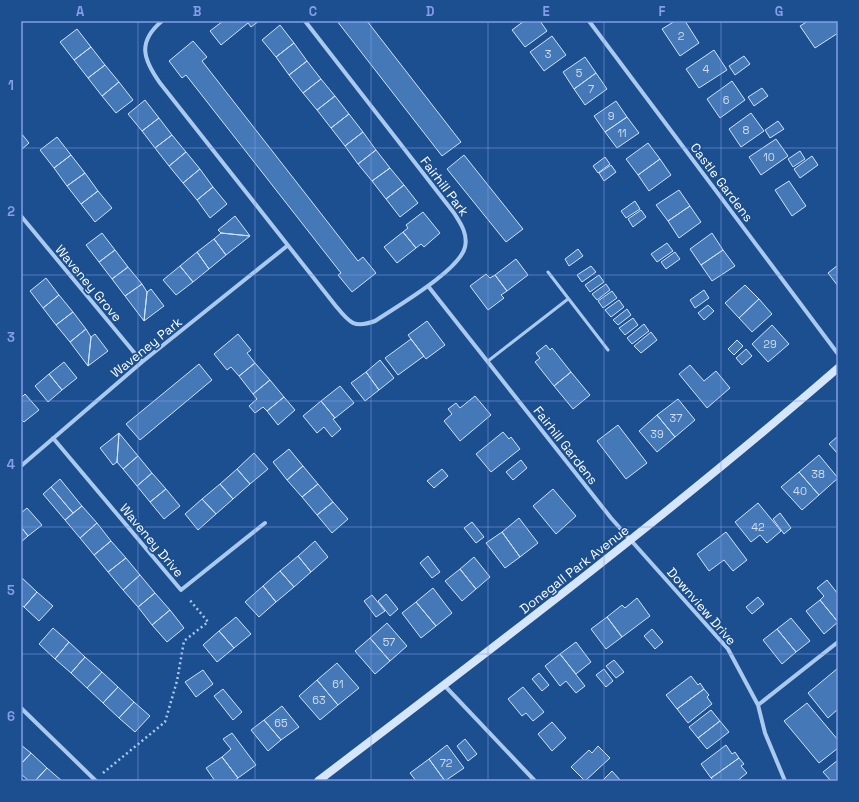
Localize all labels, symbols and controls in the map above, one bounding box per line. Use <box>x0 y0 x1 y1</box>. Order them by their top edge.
text: A <box>76 3 85 20</box>
text: B <box>193 3 202 20</box>
text: C <box>309 3 317 20</box>
text: D <box>426 3 435 20</box>
text: E <box>542 3 550 20</box>
text: F <box>659 3 666 20</box>
text: G <box>775 3 783 20</box>
house number: 2 <box>678 29 685 43</box>
house number: 3 <box>545 47 552 61</box>
house number: 4 <box>703 62 710 76</box>
house number: 5 <box>576 66 583 80</box>
text: 1 <box>8 77 14 94</box>
house number: 7 <box>588 82 594 96</box>
house number: 6 <box>723 93 730 107</box>
house number: 9 <box>608 109 615 123</box>
house number: 8 <box>743 123 750 137</box>
house number: 11 <box>617 126 627 140</box>
street label: Castle Gardens <box>686 140 757 225</box>
house number: 10 <box>763 150 775 164</box>
street label: Fairhill Park <box>417 153 473 220</box>
text: 2 <box>7 203 15 220</box>
street label: Waveney Grove <box>51 241 126 325</box>
street label: Waveney Park <box>107 313 185 381</box>
text: 3 <box>7 329 15 346</box>
house number: 29 <box>763 337 777 351</box>
street label: Fairhill Gardens <box>530 403 602 488</box>
house number: 37 <box>670 411 682 425</box>
house number: 39 <box>650 427 664 441</box>
text: 4 <box>7 456 15 473</box>
house number: 38 <box>811 467 825 481</box>
house number: 40 <box>793 484 807 498</box>
street label: Waveney Drive <box>116 500 187 581</box>
house number: 42 <box>751 520 765 534</box>
street label: Donegall Park Avenue <box>516 521 632 617</box>
street label: Downview Drive <box>663 564 740 649</box>
text: 5 <box>7 582 15 599</box>
house number: 57 <box>383 635 395 649</box>
house number: 61 <box>332 677 344 691</box>
house number: 63 <box>312 693 326 707</box>
text: 6 <box>7 708 15 725</box>
house number: 65 <box>274 716 288 730</box>
house number: 72 <box>440 756 453 770</box>

